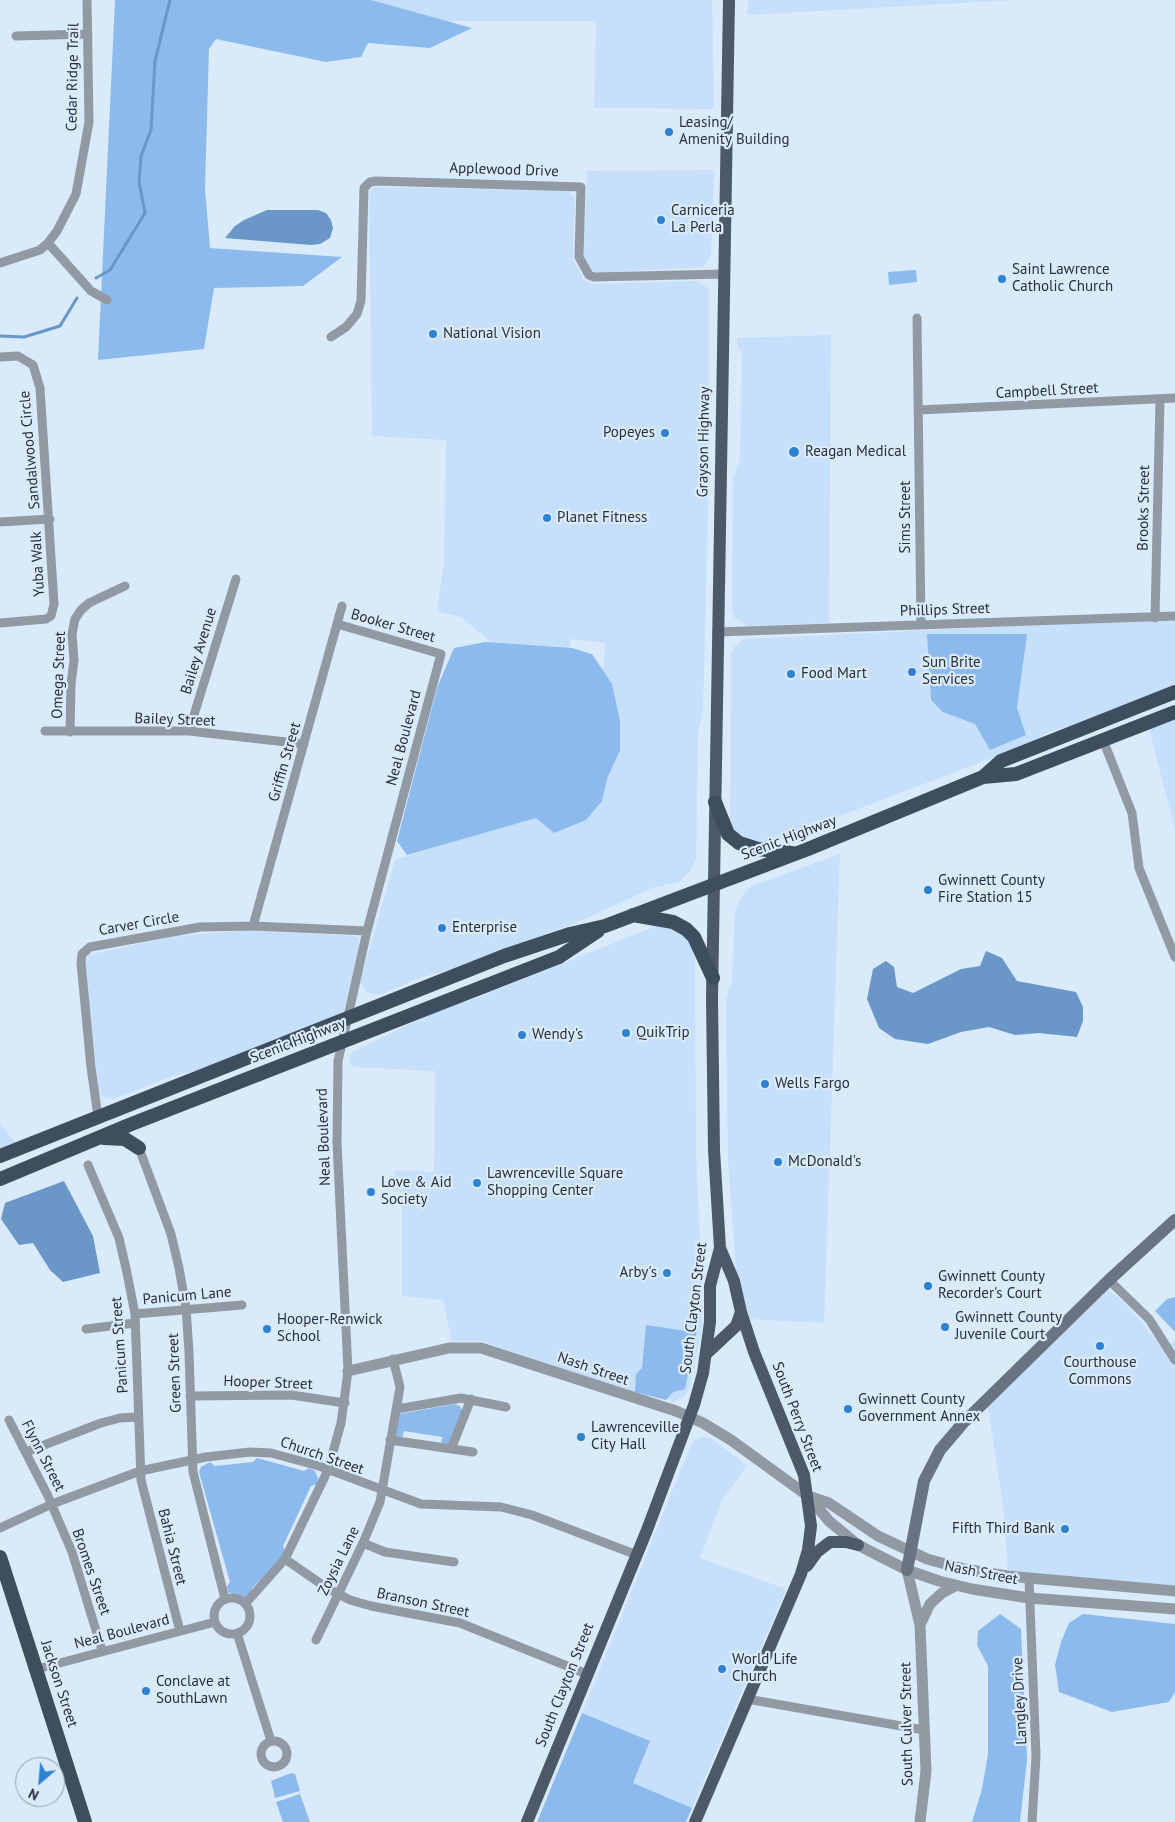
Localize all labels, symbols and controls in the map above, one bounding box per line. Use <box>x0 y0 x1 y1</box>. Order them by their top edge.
street label: Cedar Ridge Trail <box>63 23 83 131</box>
place label: Leasing/ Amenity Building <box>679 114 789 149</box>
marker: Leasing/ Amenity Building <box>663 126 675 138</box>
street label: Applewood Drive <box>449 159 559 181</box>
place label: Carniceria La Perla <box>671 202 735 237</box>
marker: Carniceria La Perla <box>655 214 667 226</box>
place label: Saint Lawrence Catholic Church <box>1012 261 1113 296</box>
marker: Saint Lawrence Catholic Church <box>996 273 1008 285</box>
place label: National Vision <box>443 325 541 343</box>
marker: National Vision <box>427 328 439 340</box>
street label: Campbell Street <box>995 379 1099 403</box>
street label: Grayson Highway <box>694 386 714 498</box>
street label: Sandalwood Circle <box>16 390 44 510</box>
place label: Popeyes <box>603 424 655 442</box>
marker: Popeyes <box>659 427 671 439</box>
place label: Reagan Medical <box>805 443 906 461</box>
marker: Reagan Medical <box>787 445 801 459</box>
street label: Brooks Street <box>1134 465 1154 551</box>
street label: Sims Street <box>897 481 915 553</box>
place label: Planet Fitness <box>557 509 647 527</box>
marker: Planet Fitness <box>541 512 553 524</box>
street label: Yuba Walk <box>27 531 49 597</box>
street label: Phillips Street <box>900 599 990 621</box>
street label: Bailey Avenue <box>177 605 221 697</box>
street label: Booker Street <box>349 605 437 647</box>
street label: Omega Street <box>48 631 70 719</box>
place label: Sun Brite Services <box>922 654 981 689</box>
place label: Food Mart <box>801 665 867 683</box>
marker: Sun Brite Services <box>906 666 918 678</box>
marker: Food Mart <box>785 668 797 680</box>
street label: Neal Boulevard <box>383 688 425 788</box>
street label: Bailey Street <box>134 710 216 730</box>
street label: Griffin Street <box>265 720 305 804</box>
street label: Scenic Highway <box>739 812 839 864</box>
place label: Gwinnett County Fire Station 15 <box>938 872 1045 907</box>
marker: Gwinnett County Fire Station 15 <box>922 884 934 896</box>
street label: Carver Circle <box>98 908 180 940</box>
place label: Enterprise <box>452 919 517 937</box>
marker: Enterprise <box>436 922 448 934</box>
street label: Scenic Highway <box>248 1015 348 1067</box>
place label: QuikTrip <box>636 1024 690 1042</box>
place label: Wendy's <box>532 1026 583 1044</box>
marker: QuikTrip <box>620 1027 632 1039</box>
marker: Wendy's <box>516 1029 528 1041</box>
place label: Wells Fargo <box>775 1075 850 1093</box>
marker: Wells Fargo <box>759 1078 771 1090</box>
street label: Neal Boulevard <box>313 1088 335 1186</box>
place label: McDonald's <box>788 1153 861 1171</box>
marker: McDonald's <box>772 1156 784 1168</box>
place label: Lawrenceville Square Shopping Center <box>487 1165 623 1200</box>
place label: Love & Aid Society <box>381 1174 451 1209</box>
marker: Lawrenceville Square Shopping Center <box>471 1177 483 1189</box>
marker: Love & Aid Society <box>365 1186 377 1198</box>
street label: South Clayton Street <box>677 1241 711 1375</box>
place label: Arby's <box>620 1264 657 1282</box>
marker: Arby's <box>661 1267 673 1279</box>
place label: Gwinnett County Recorder's Court <box>938 1268 1045 1303</box>
marker: Gwinnett County Recorder's Court <box>922 1280 934 1292</box>
street label: Panicum Lane <box>142 1283 232 1309</box>
street label: Panicum Street <box>108 1296 132 1394</box>
place label: Gwinnett County Juvenile Court <box>955 1309 1062 1344</box>
place label: Hooper-Renwick School <box>277 1311 382 1346</box>
marker: Gwinnett County Juvenile Court <box>939 1321 951 1333</box>
marker: Hooper-Renwick School <box>261 1323 273 1335</box>
street label: Green Street <box>165 1333 185 1413</box>
marker: Courthouse Commons <box>1094 1340 1106 1352</box>
street label: Nash Street <box>555 1348 631 1390</box>
place label: Courthouse Commons <box>1063 1354 1137 1389</box>
street label: South Perry Street <box>768 1359 826 1475</box>
street label: Hooper Street <box>223 1372 313 1394</box>
place label: Gwinnett County Government Annex <box>858 1391 980 1426</box>
marker: Gwinnett County Government Annex <box>842 1403 854 1415</box>
street label: Flynn Street <box>17 1417 69 1495</box>
place label: Lawrenceville City Hall <box>591 1419 679 1454</box>
marker: Lawrenceville City Hall <box>575 1431 587 1443</box>
street label: Church Street <box>278 1433 366 1479</box>
street label: Bahia Street <box>154 1507 190 1587</box>
place label: Fifth Third Bank <box>952 1520 1055 1538</box>
street label: Zoysia Lane <box>315 1523 363 1599</box>
marker: Fifth Third Bank <box>1059 1523 1071 1535</box>
street label: Bromes Street <box>68 1526 114 1618</box>
street label: Nash Street <box>943 1557 1019 1589</box>
street label: Branson Street <box>375 1584 471 1622</box>
street label: Neal Boulevard <box>72 1611 172 1653</box>
street label: South Clayton Street <box>532 1620 598 1750</box>
street label: Jackson Street <box>36 1638 82 1730</box>
place label: World Life Church <box>732 1651 797 1686</box>
street label: Langley Drive <box>1009 1657 1031 1745</box>
street label: South Culver Street <box>897 1662 917 1786</box>
marker: World Life Church <box>716 1663 728 1675</box>
place label: Conclave at SouthLawn <box>156 1673 230 1708</box>
marker: Conclave at SouthLawn <box>140 1685 152 1697</box>
north arrow <box>15 1757 65 1807</box>
text: N <box>25 1784 42 1805</box>

